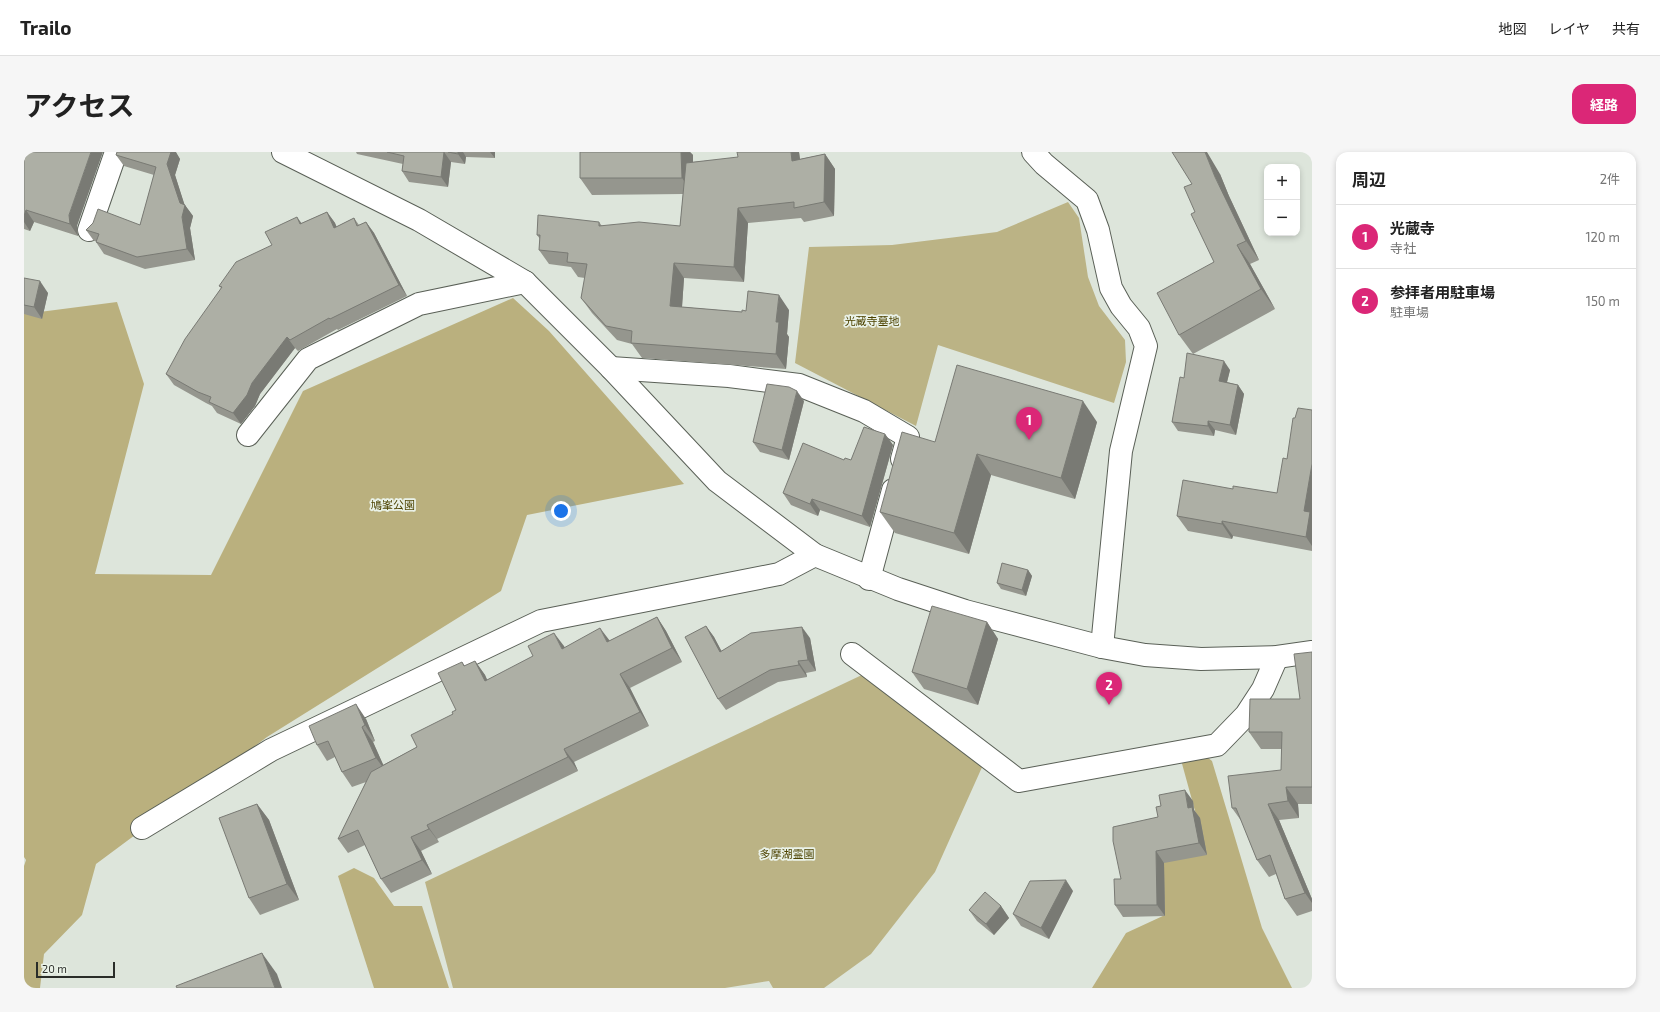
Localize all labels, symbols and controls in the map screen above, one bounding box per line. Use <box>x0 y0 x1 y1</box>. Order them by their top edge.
text: Trailo <box>20 16 72 39</box>
text: 地図 <box>1498 20 1526 37</box>
text: レイヤ <box>1548 20 1590 37</box>
text: 共有 <box>1612 20 1640 37</box>
button: 経路 <box>1572 84 1636 124</box>
text: アクセス <box>24 88 135 122</box>
map controls <box>1264 164 1300 236</box>
button: + <box>1264 164 1300 200</box>
text: 周辺 <box>1352 169 1386 189</box>
text: 2件 <box>1600 171 1620 187</box>
button: − <box>1264 200 1300 236</box>
text: 光蔵寺 <box>1390 219 1435 237</box>
text: 1 <box>1362 229 1368 245</box>
text: 120 m <box>1585 229 1620 245</box>
text: 寺社 <box>1390 240 1416 256</box>
text: 参拝者用駐車場 <box>1390 283 1495 301</box>
text: 2 <box>1361 293 1369 309</box>
text: 150 m <box>1586 293 1620 309</box>
text: 駐車場 <box>1390 304 1429 320</box>
park label: 光蔵寺墓地 <box>845 314 900 327</box>
pin: 1 <box>1016 407 1042 440</box>
park label: 鳩峯公園 <box>371 498 415 511</box>
your location <box>551 501 571 521</box>
pin: 2 <box>1096 672 1122 705</box>
park label: 多摩湖霊園 <box>760 847 815 860</box>
scale bar <box>36 960 115 979</box>
text: 20 m <box>42 962 67 975</box>

